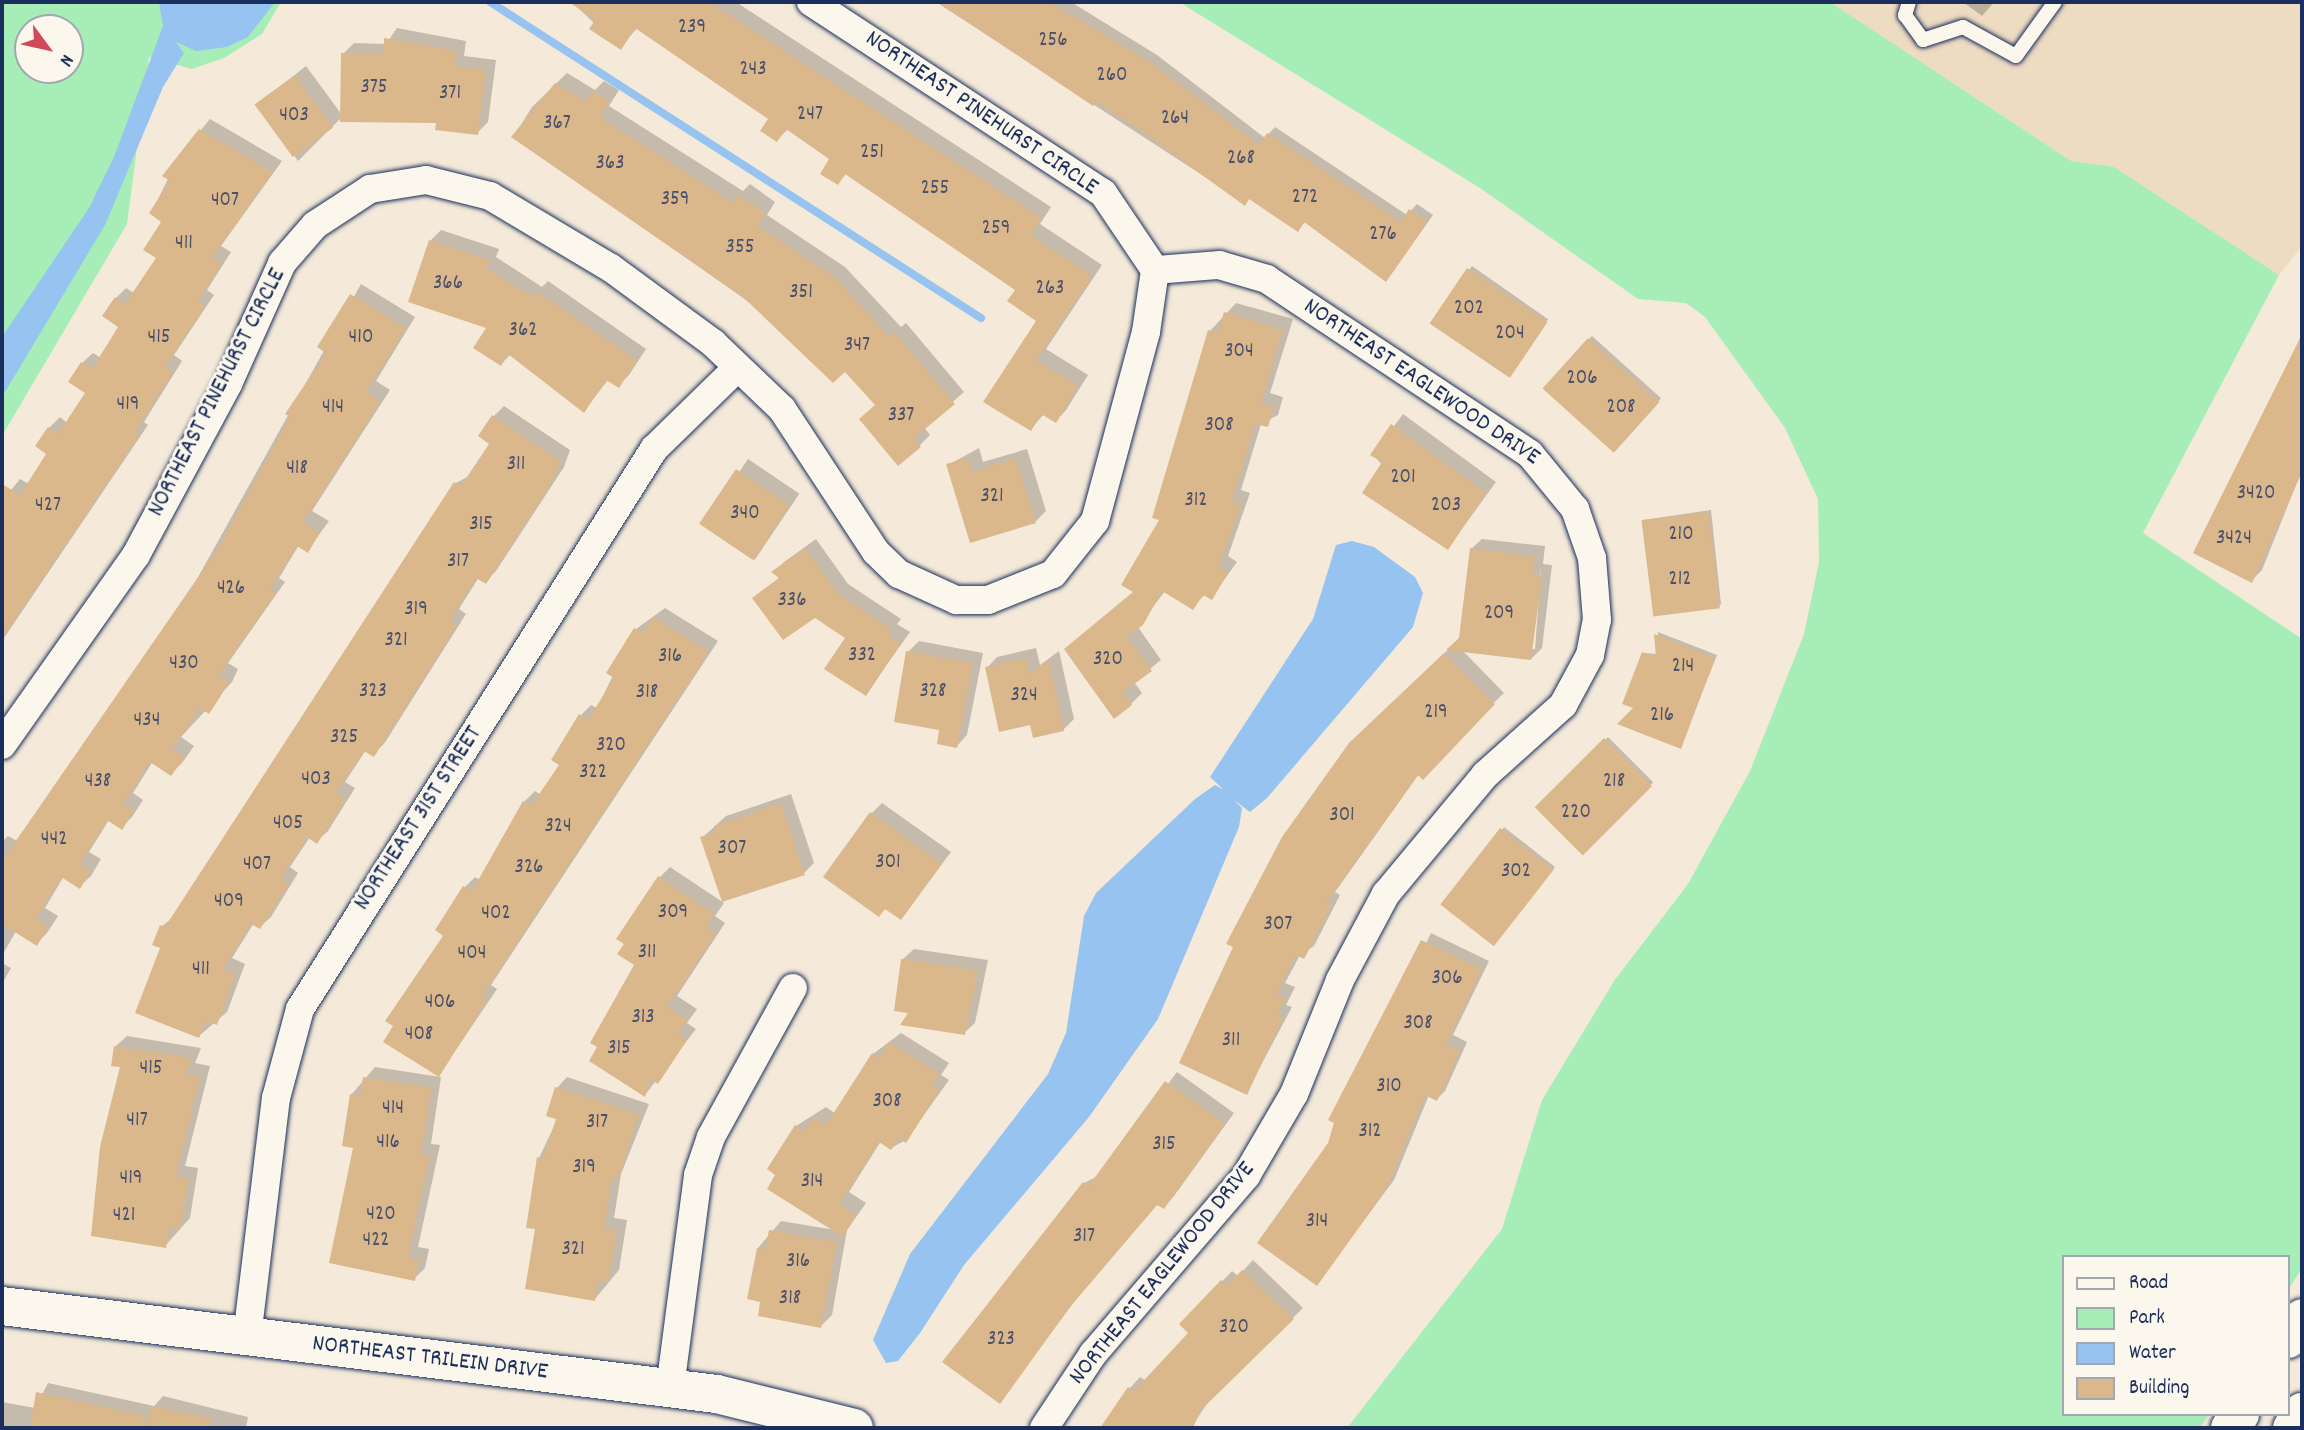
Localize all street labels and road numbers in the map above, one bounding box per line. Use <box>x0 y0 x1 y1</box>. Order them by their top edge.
street label: NORTHEAST PINEHURST CIRCLE <box>859 25 1103 203</box>
street label: NORTHEAST PINEHURST CIRCLE <box>143 264 293 522</box>
street label: NORTHEAST EAGLEWOOD DRIVE <box>1297 293 1545 473</box>
street label: NORTHEAST 31ST STREET <box>349 722 489 916</box>
street label: NORTHEAST EAGLEWOOD DRIVE <box>1064 1157 1262 1391</box>
street label: NORTHEAST TRILEIN DRIVE <box>311 1330 549 1388</box>

